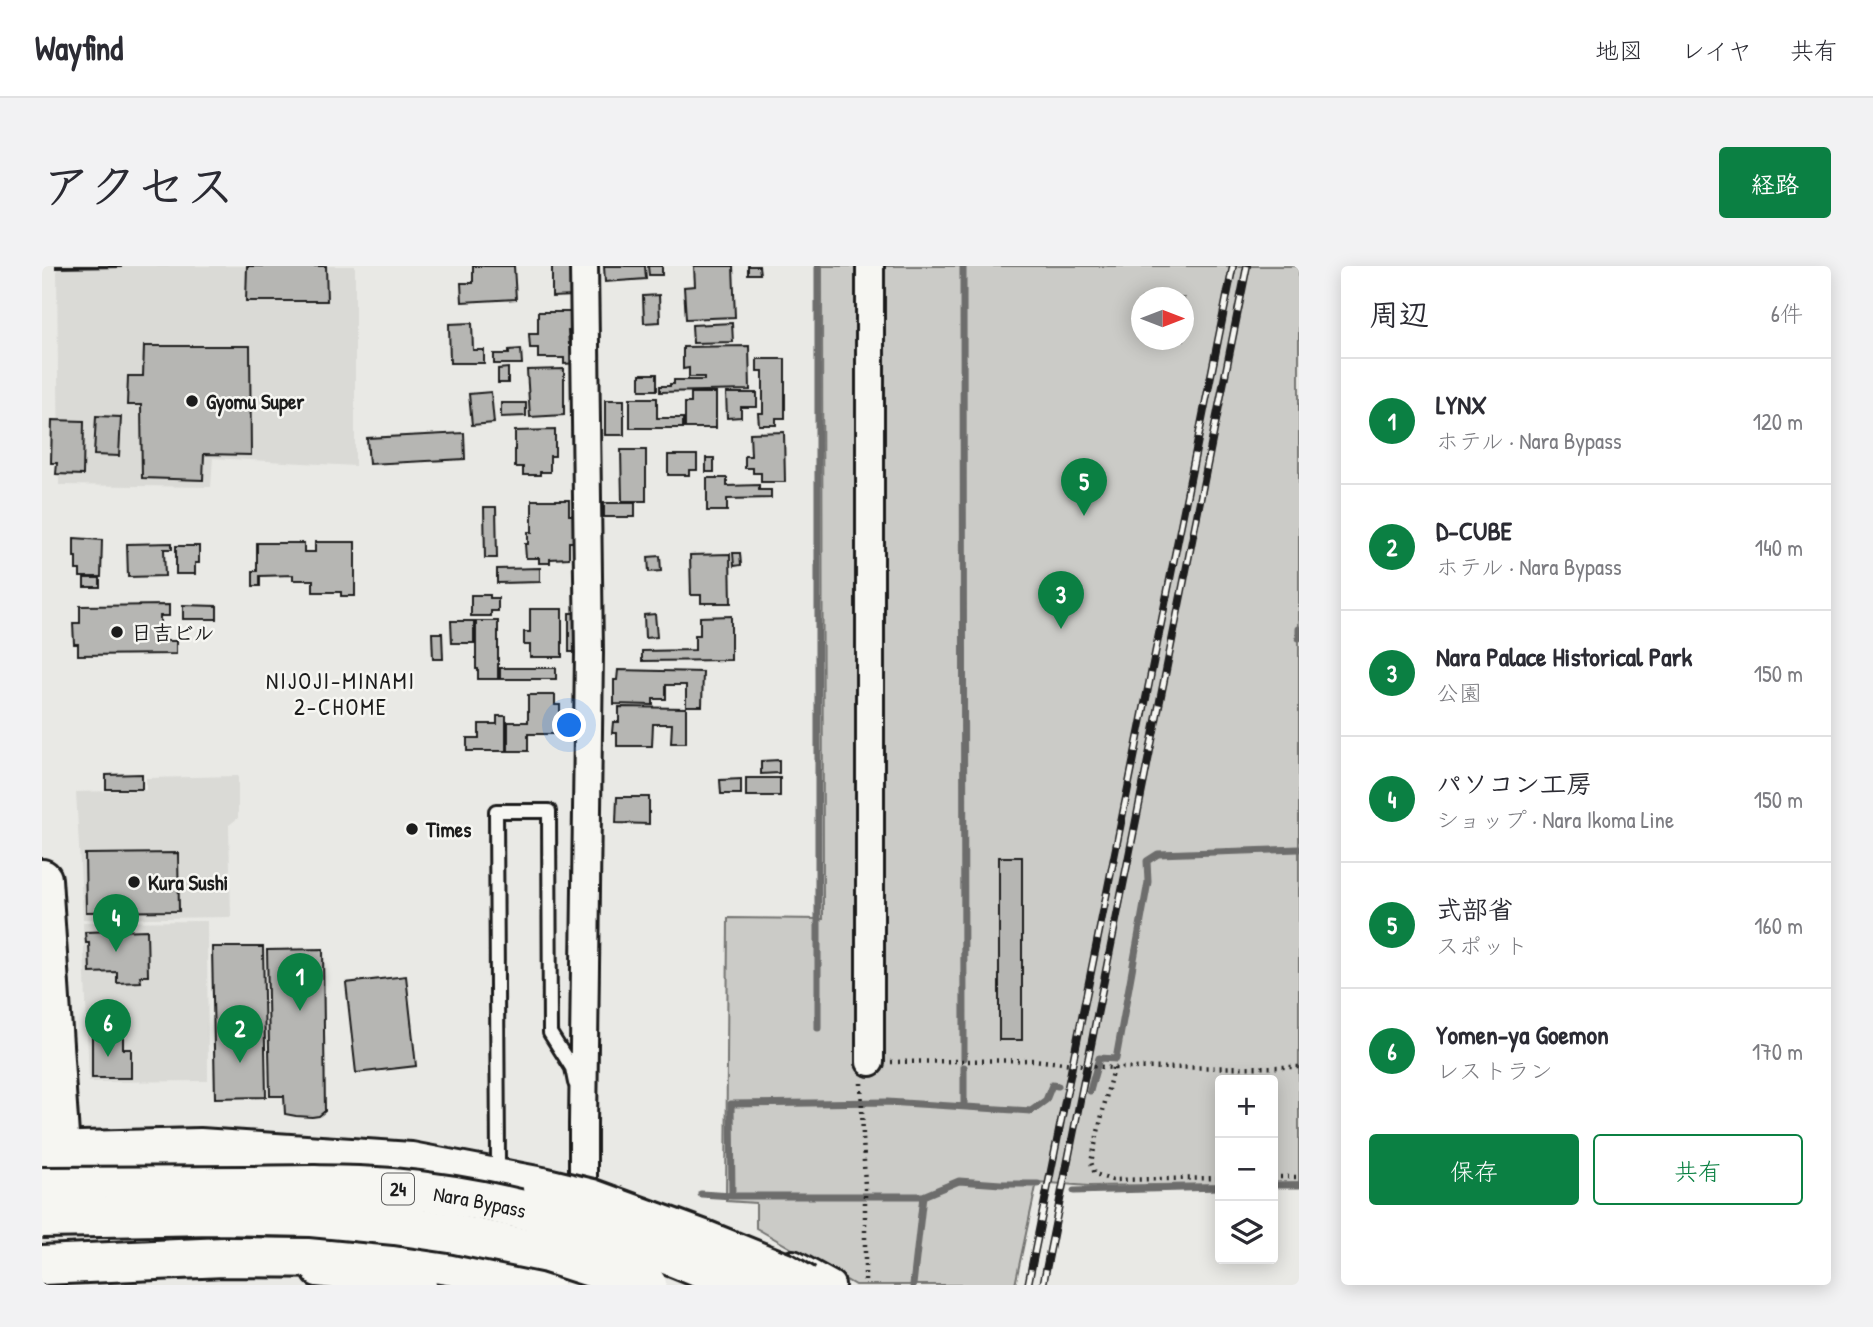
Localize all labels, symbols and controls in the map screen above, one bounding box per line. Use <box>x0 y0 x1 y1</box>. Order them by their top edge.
text: Wayfind <box>35 26 123 70</box>
text: 地図 <box>1595 34 1643 66</box>
text: レイヤ <box>1681 34 1752 66</box>
text: 共有 <box>1790 34 1838 66</box>
button: 経路 <box>1719 147 1831 218</box>
text: アクセス <box>42 152 235 218</box>
north arrow <box>1131 287 1194 350</box>
text: 周辺 <box>1369 294 1429 334</box>
text: 6件 <box>1771 298 1803 329</box>
place label: Gyomu Super <box>206 387 305 417</box>
text: LYNX <box>1436 387 1487 422</box>
marker: Gyomu Super <box>184 393 200 409</box>
text: 1 <box>1388 406 1396 437</box>
text: 120 m <box>1753 406 1803 437</box>
text: ホテル · Nara Bypass <box>1436 425 1622 456</box>
pin: 5 <box>1061 458 1107 516</box>
text: D-CUBE <box>1436 513 1512 548</box>
text: 2 <box>1387 532 1397 563</box>
text: 140 m <box>1755 532 1803 563</box>
text: ホテル · Nara Bypass <box>1436 551 1622 582</box>
pin: 3 <box>1038 571 1084 629</box>
place label: 日吉ビル <box>131 618 215 647</box>
marker: 日吉ビル <box>109 624 125 640</box>
text: Nara Palace Historical Park <box>1436 639 1692 674</box>
text: 3 <box>1387 658 1397 689</box>
text: 150 m <box>1754 658 1803 689</box>
district label: NIJOJI-MINAMI 2-CHOME <box>266 665 416 722</box>
text: 公園 <box>1436 677 1482 708</box>
your location <box>552 708 586 742</box>
text: パソコン工房 <box>1436 766 1592 801</box>
text: 4 <box>1388 784 1396 815</box>
text: 150 m <box>1754 784 1803 815</box>
text: ショップ · Nara Ikoma Line <box>1436 804 1674 835</box>
place label: Times <box>425 815 471 844</box>
marker: Times <box>404 821 420 837</box>
place label: Kura Sushi <box>148 868 228 897</box>
marker: Kura Sushi <box>126 874 142 890</box>
text: 式部省 <box>1436 892 1514 927</box>
pin: 4 <box>93 894 139 952</box>
text: 5 <box>1387 910 1397 941</box>
text: 160 m <box>1754 910 1803 941</box>
text: スポット <box>1436 930 1528 961</box>
pin: 1 <box>277 953 323 1011</box>
pin: 6 <box>85 999 131 1057</box>
pin: 2 <box>217 1005 263 1063</box>
text: Yomen-ya Goemon <box>1436 1017 1609 1052</box>
text: 6 <box>1387 1036 1397 1067</box>
text: 170 m <box>1752 1036 1803 1067</box>
text: レストラン <box>1436 1055 1553 1086</box>
map controls <box>1215 1075 1278 1264</box>
button: + <box>1215 1075 1278 1138</box>
button: 保存 <box>1369 1134 1579 1205</box>
button: 共有 <box>1593 1134 1803 1205</box>
button: − <box>1215 1138 1278 1201</box>
road number: 24 <box>382 1174 414 1205</box>
street label: Nara Bypass <box>432 1179 529 1225</box>
button: layers <box>1215 1201 1278 1264</box>

